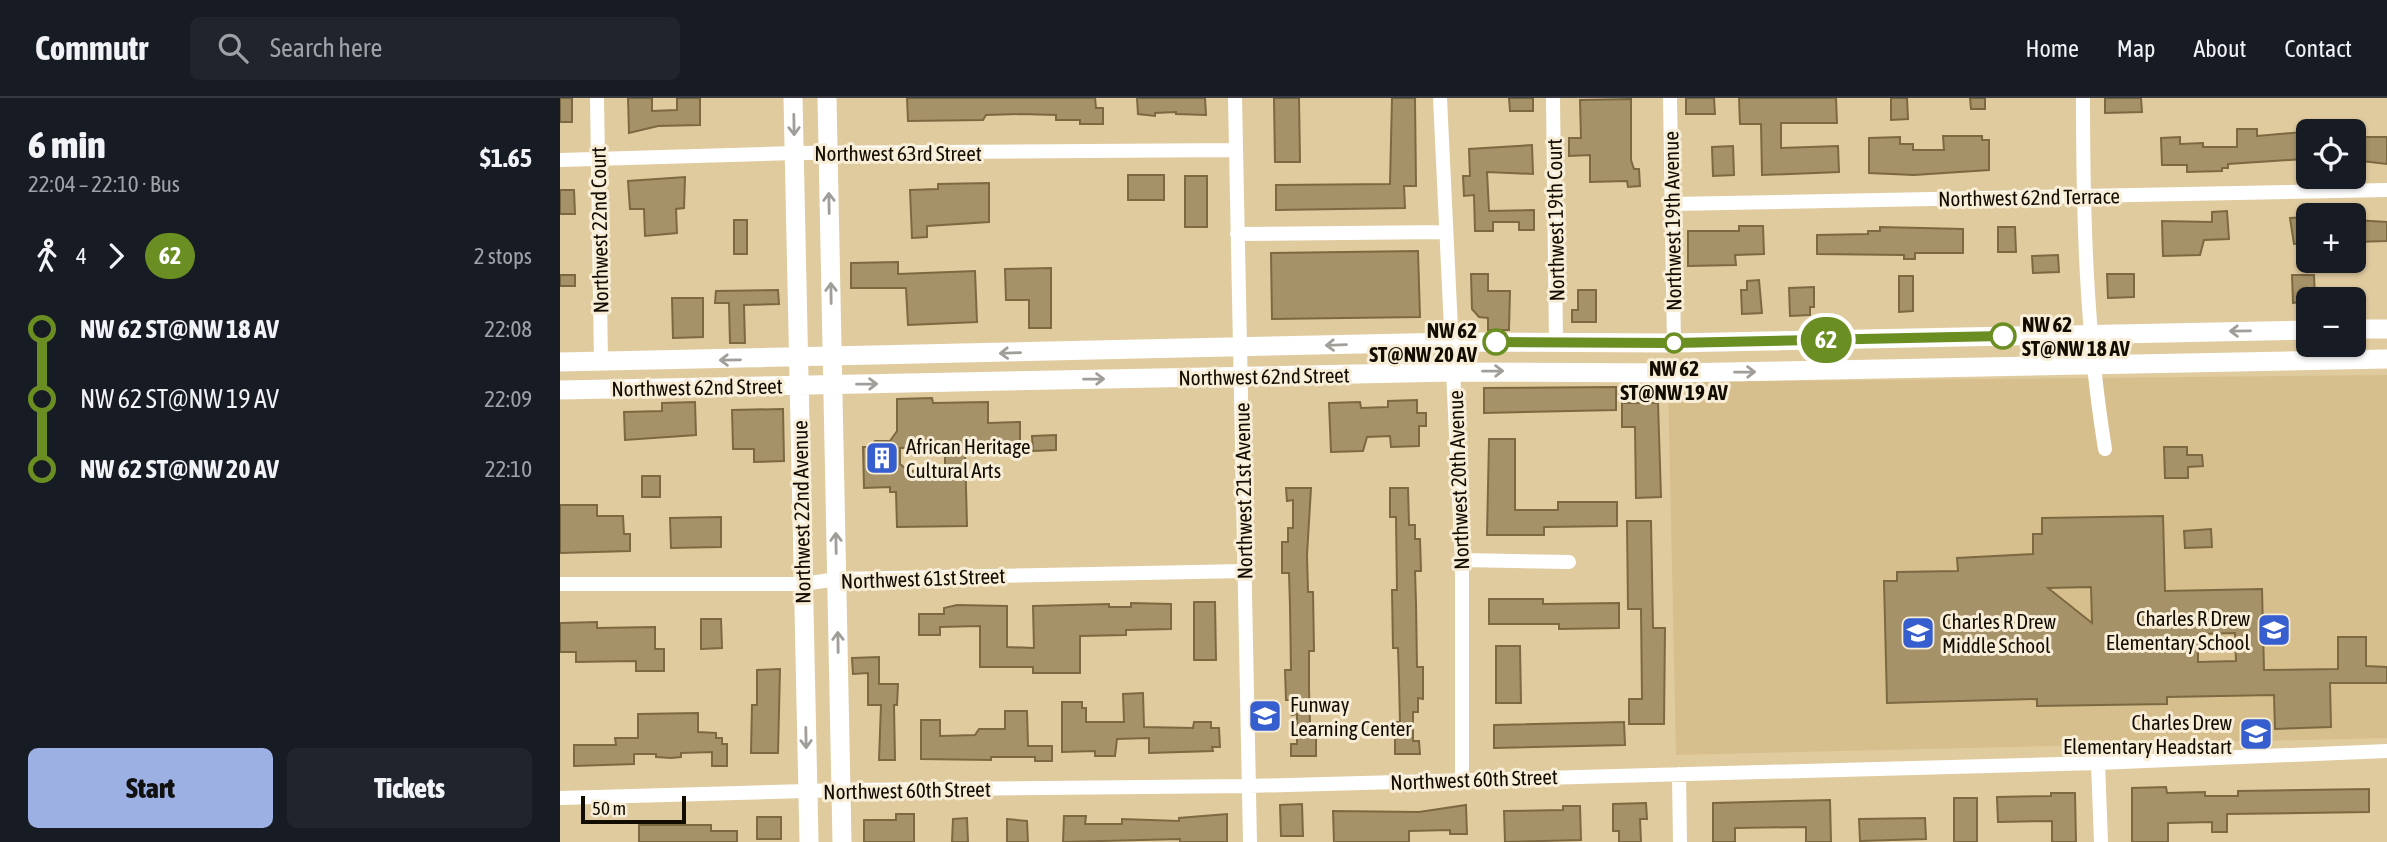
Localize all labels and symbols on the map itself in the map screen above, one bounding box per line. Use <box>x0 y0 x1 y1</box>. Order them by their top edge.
one-way arrow <box>787 114 801 137</box>
street label: Northwest 19th Avenue <box>1658 131 1686 311</box>
street label: Northwest 19th Court <box>1542 138 1568 302</box>
street label: Northwest 63rd Street <box>814 141 982 165</box>
street label: Northwest 22nd Court <box>586 146 612 314</box>
street label: Northwest 62nd Terrace <box>1938 183 2120 211</box>
one-way arrow <box>823 191 836 214</box>
one-way arrow <box>824 282 838 305</box>
place label: NW 62 ST@NW 18 AV <box>2022 312 2130 360</box>
line badge: 62 <box>1794 317 1858 363</box>
place label: NW 62 ST@NW 20 AV <box>1369 318 1478 366</box>
marker: NW 62 ST@NW 18 AV <box>1990 323 2016 349</box>
one-way arrow <box>2229 324 2252 338</box>
marker: NW 62 ST@NW 20 AV <box>1483 329 1509 355</box>
marker: NW 62 ST@NW 19 AV <box>1664 333 1684 353</box>
one-way arrow <box>1324 338 1347 352</box>
one-way arrow <box>999 346 1022 359</box>
one-way arrow <box>718 353 741 367</box>
place label: NW 62 ST@NW 19 AV <box>1620 356 1729 404</box>
street label: Northwest 62nd Street <box>1178 363 1350 389</box>
one-way arrow <box>1482 365 1505 378</box>
one-way arrow <box>1733 365 1756 378</box>
one-way arrow <box>1083 373 1106 386</box>
street label: Northwest 62nd Street <box>611 374 783 400</box>
one-way arrow <box>855 377 878 391</box>
street label: Northwest 20th Avenue <box>1443 390 1473 570</box>
street label: Northwest 21st Avenue <box>1229 402 1257 580</box>
street label: Northwest 22nd Avenue <box>787 420 815 604</box>
place label: African Heritage Cultural Arts <box>906 434 1030 482</box>
building icon: African Heritage Cultural Arts <box>863 439 901 477</box>
one-way arrow <box>829 532 843 555</box>
street label: Northwest 61st Street <box>840 563 1006 593</box>
place label: Charles R Drew Elementary School <box>2106 606 2250 654</box>
place label: Charles R Drew Middle School <box>1942 609 2056 657</box>
school or university icon: Charles R Drew Elementary School <box>2255 611 2293 649</box>
school or university icon: Charles R Drew Middle School <box>1899 614 1937 652</box>
one-way arrow <box>831 631 845 654</box>
place label: Funway Learning Center <box>1290 692 1412 740</box>
school or university icon: Funway Learning Center <box>1246 697 1284 735</box>
place label: Charles Drew Elementary Headstart <box>2063 710 2232 758</box>
school or university icon: Charles Drew Elementary Headstart <box>2237 715 2275 753</box>
one-way arrow <box>800 726 813 749</box>
street label: Northwest 60th Street <box>1390 764 1558 794</box>
street label: Northwest 60th Street <box>823 777 991 803</box>
scale bar <box>581 793 686 825</box>

